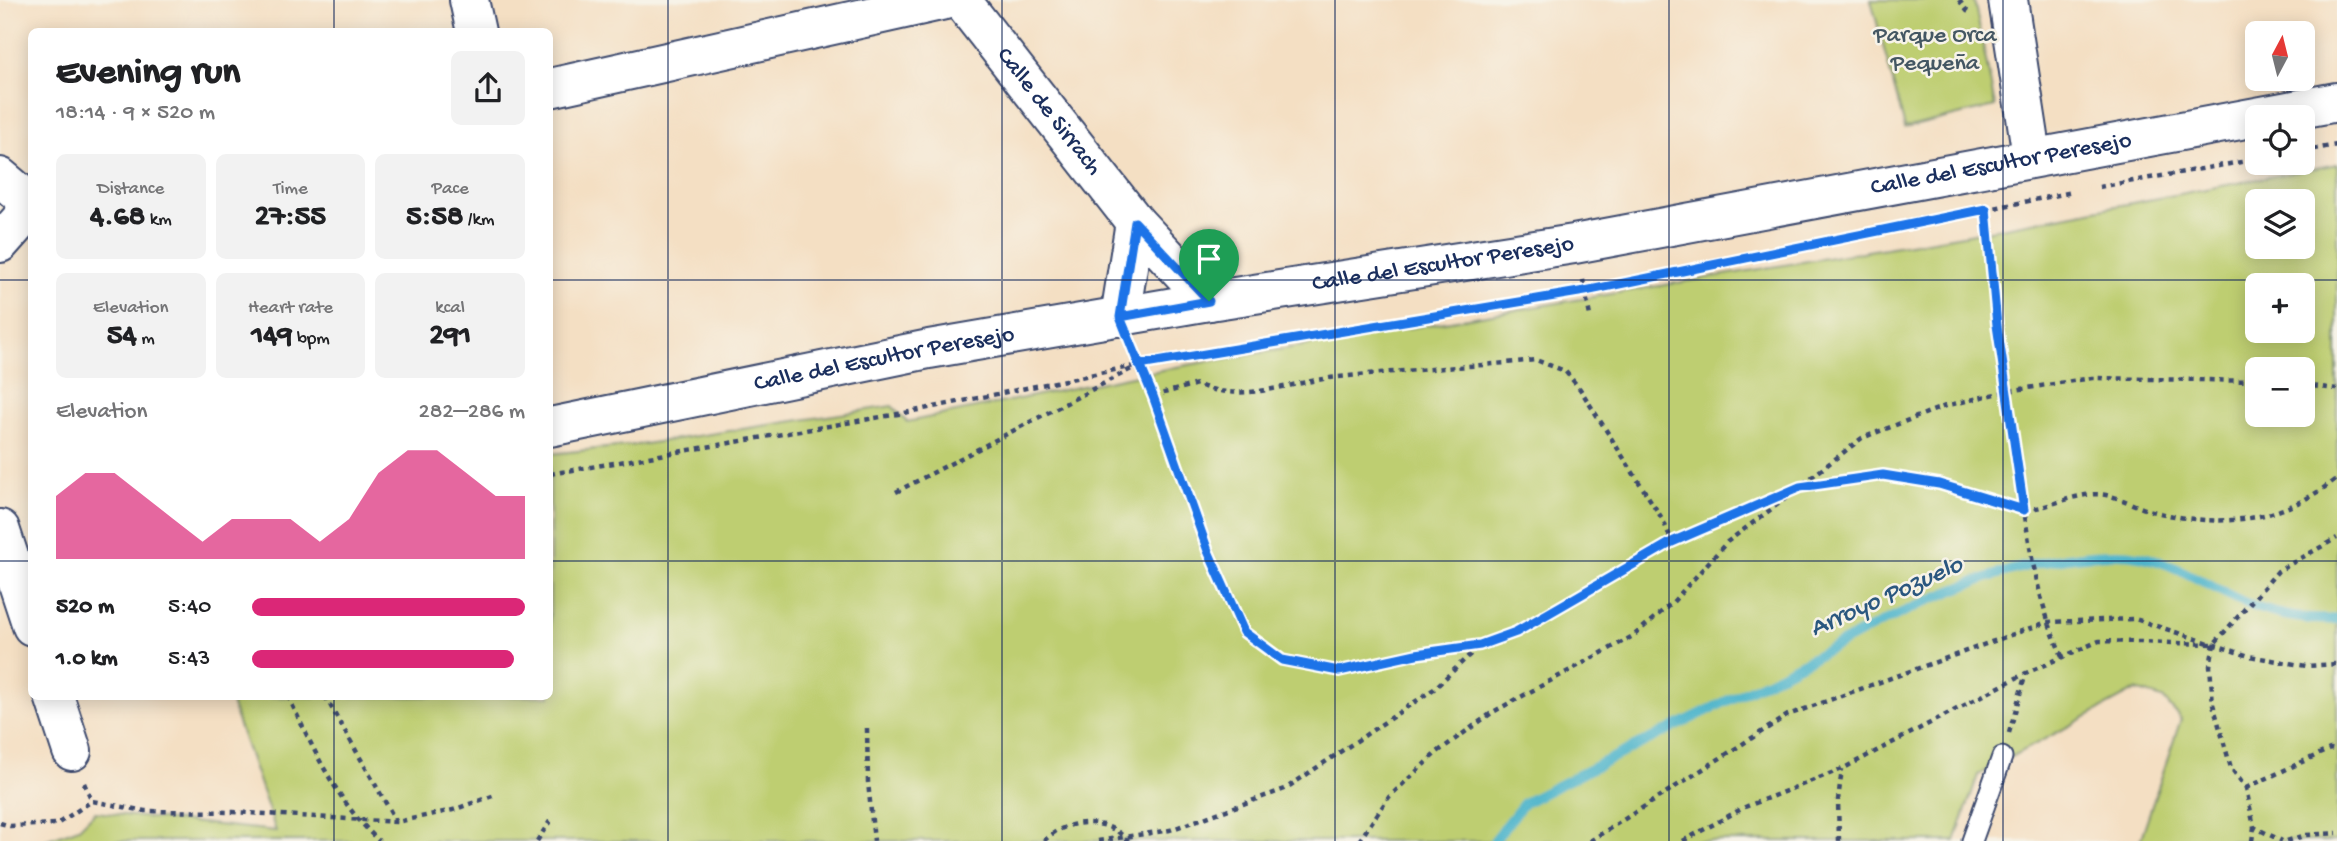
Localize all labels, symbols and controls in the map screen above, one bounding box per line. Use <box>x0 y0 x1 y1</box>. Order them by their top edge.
north arrow <box>2245 21 2315 91</box>
map controls <box>2245 21 2315 427</box>
park label: Parque Orca Pequeña <box>1872 22 1997 79</box>
street label: Calle de Sirrach <box>989 42 1108 182</box>
button: share <box>451 51 525 125</box>
text: Evening run <box>56 52 240 96</box>
text: 18:14 · 9 × 520 m <box>56 100 215 127</box>
button: locate <box>2245 105 2315 175</box>
street label: Calle del Escultor Peresejo <box>1868 126 2134 203</box>
text: Distance <box>97 178 164 201</box>
text: Time <box>273 178 308 201</box>
text: Pace <box>432 178 469 201</box>
button: layers <box>2245 189 2315 259</box>
text: 4.68 <box>90 201 145 236</box>
text: 27:55 <box>255 201 326 236</box>
text: 5:58 <box>406 201 463 236</box>
text: km <box>145 209 172 232</box>
text: /km <box>463 209 494 232</box>
pin <box>1179 229 1239 301</box>
street label: Calle del Escultor Peresejo <box>1310 230 1576 299</box>
icon: arrive <box>1190 240 1228 278</box>
button: + <box>2245 273 2315 343</box>
text: Elevation <box>93 297 169 320</box>
text: Heart rate <box>248 297 333 320</box>
text: kcal <box>435 297 465 320</box>
text: 54 <box>107 320 137 355</box>
text: 149 <box>251 320 292 355</box>
text: 291 <box>429 320 471 355</box>
street label: Calle del Escultor Peresejo <box>751 320 1017 399</box>
text: m <box>137 328 155 351</box>
text: bpm <box>292 328 330 351</box>
button: − <box>2245 357 2315 427</box>
text: Elevation <box>56 399 147 426</box>
text: 282–286 m <box>418 399 525 426</box>
water label: Arroyo Pozuelo <box>1806 550 1970 645</box>
text: 520 m <box>56 594 114 621</box>
text: 5:40 <box>168 594 211 621</box>
text: 1.0 km <box>56 646 118 673</box>
text: 5:43 <box>168 646 210 673</box>

